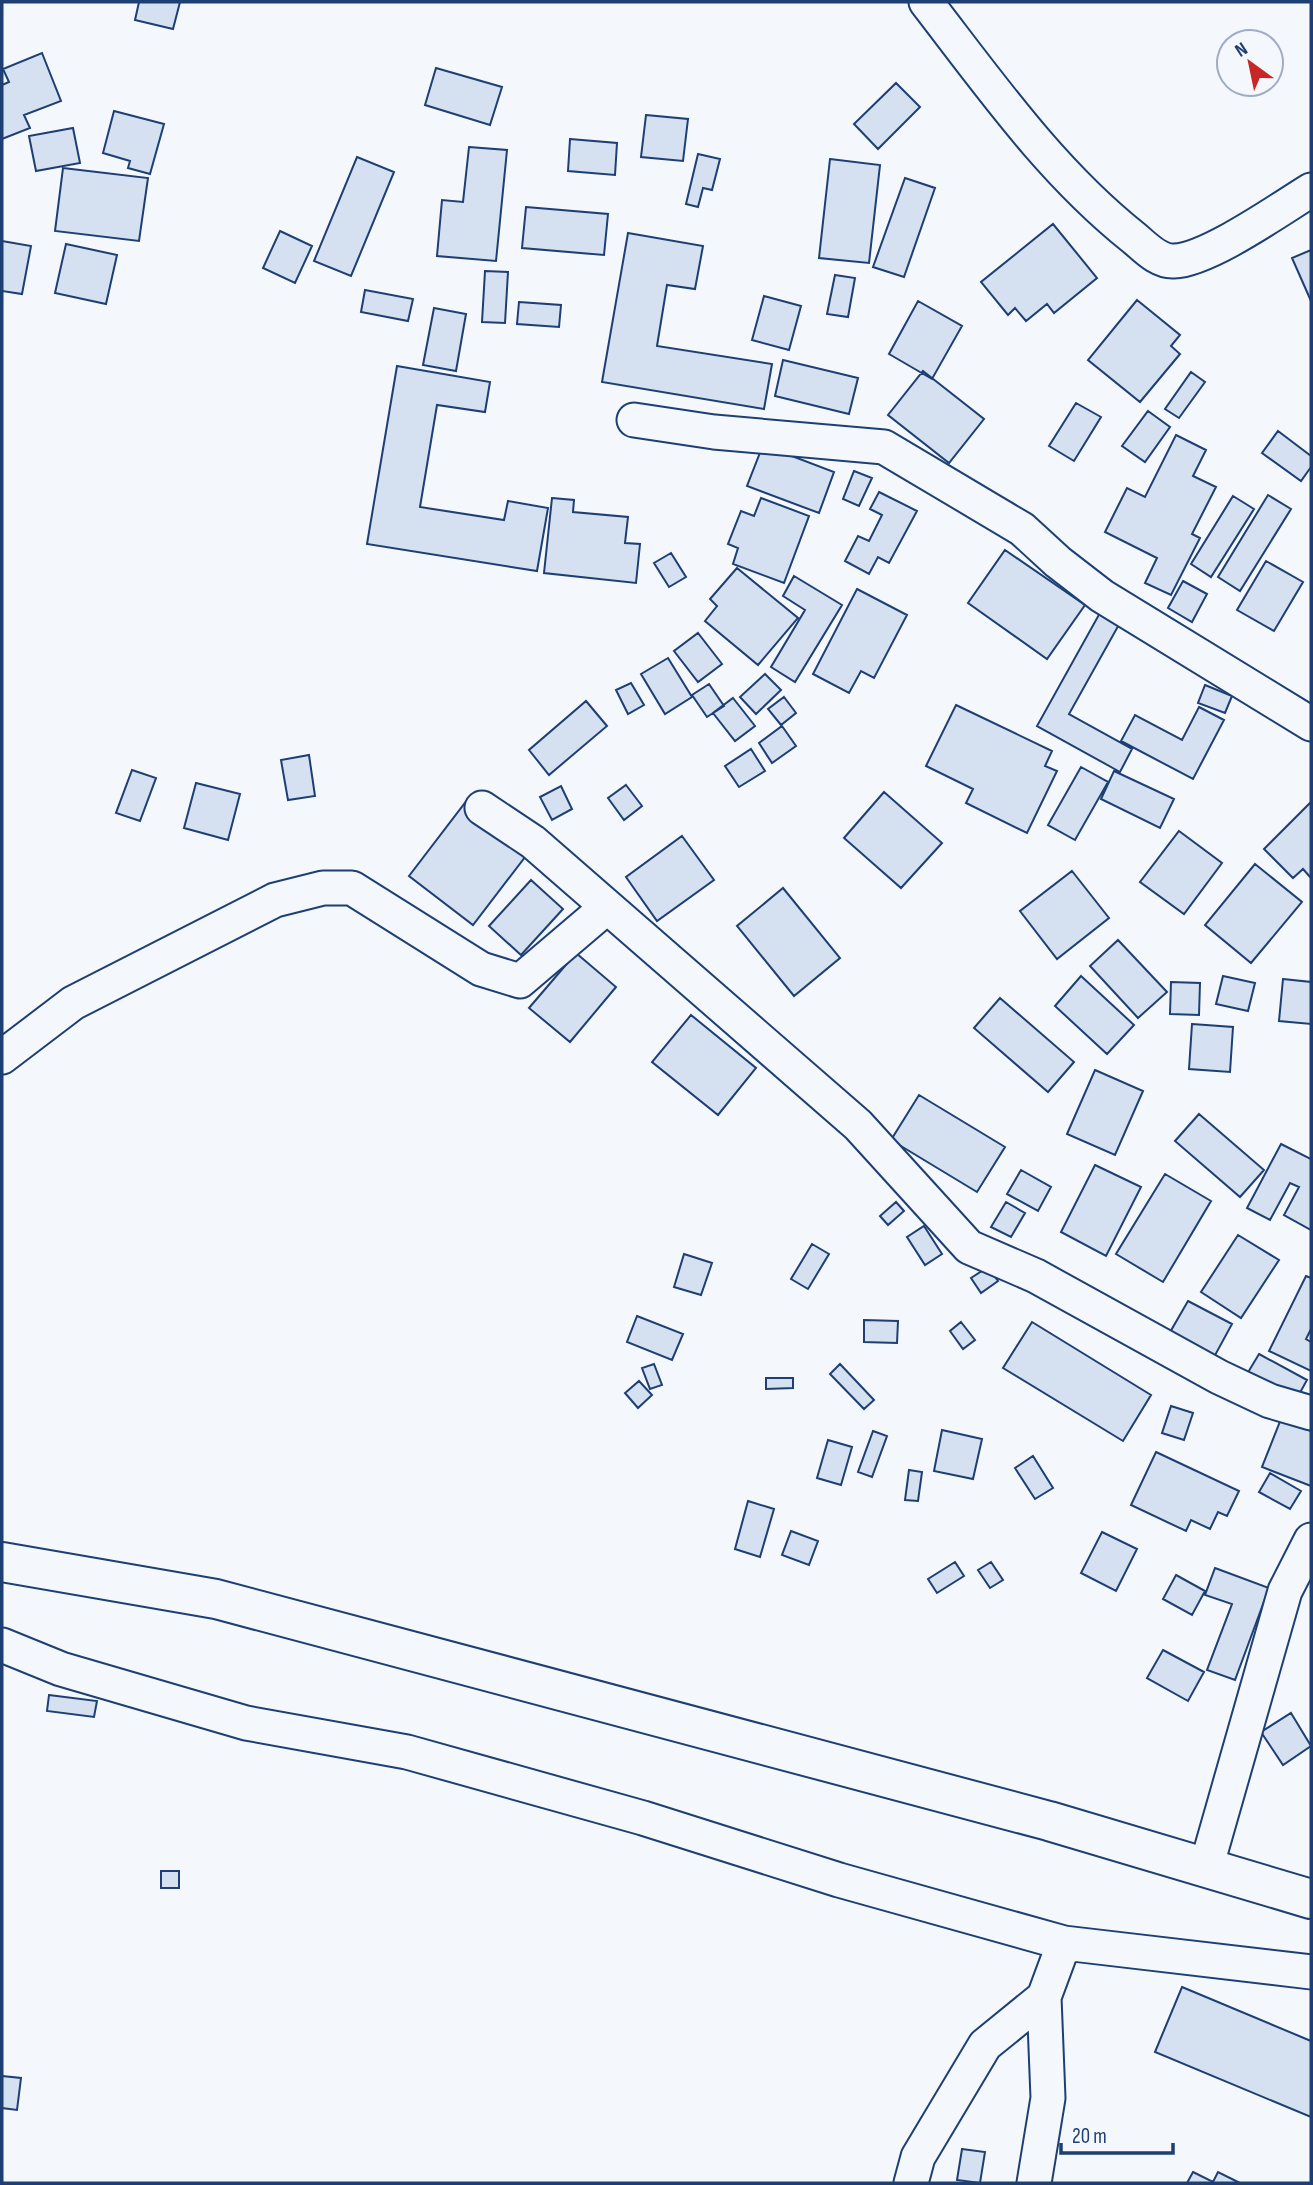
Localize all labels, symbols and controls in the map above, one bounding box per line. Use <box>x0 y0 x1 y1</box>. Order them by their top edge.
north arrow <box>1215 28 1285 98</box>
text: N <box>1231 38 1252 62</box>
scale bar <box>1061 2112 1173 2156</box>
text: 20 m <box>1072 2124 1107 2149</box>

